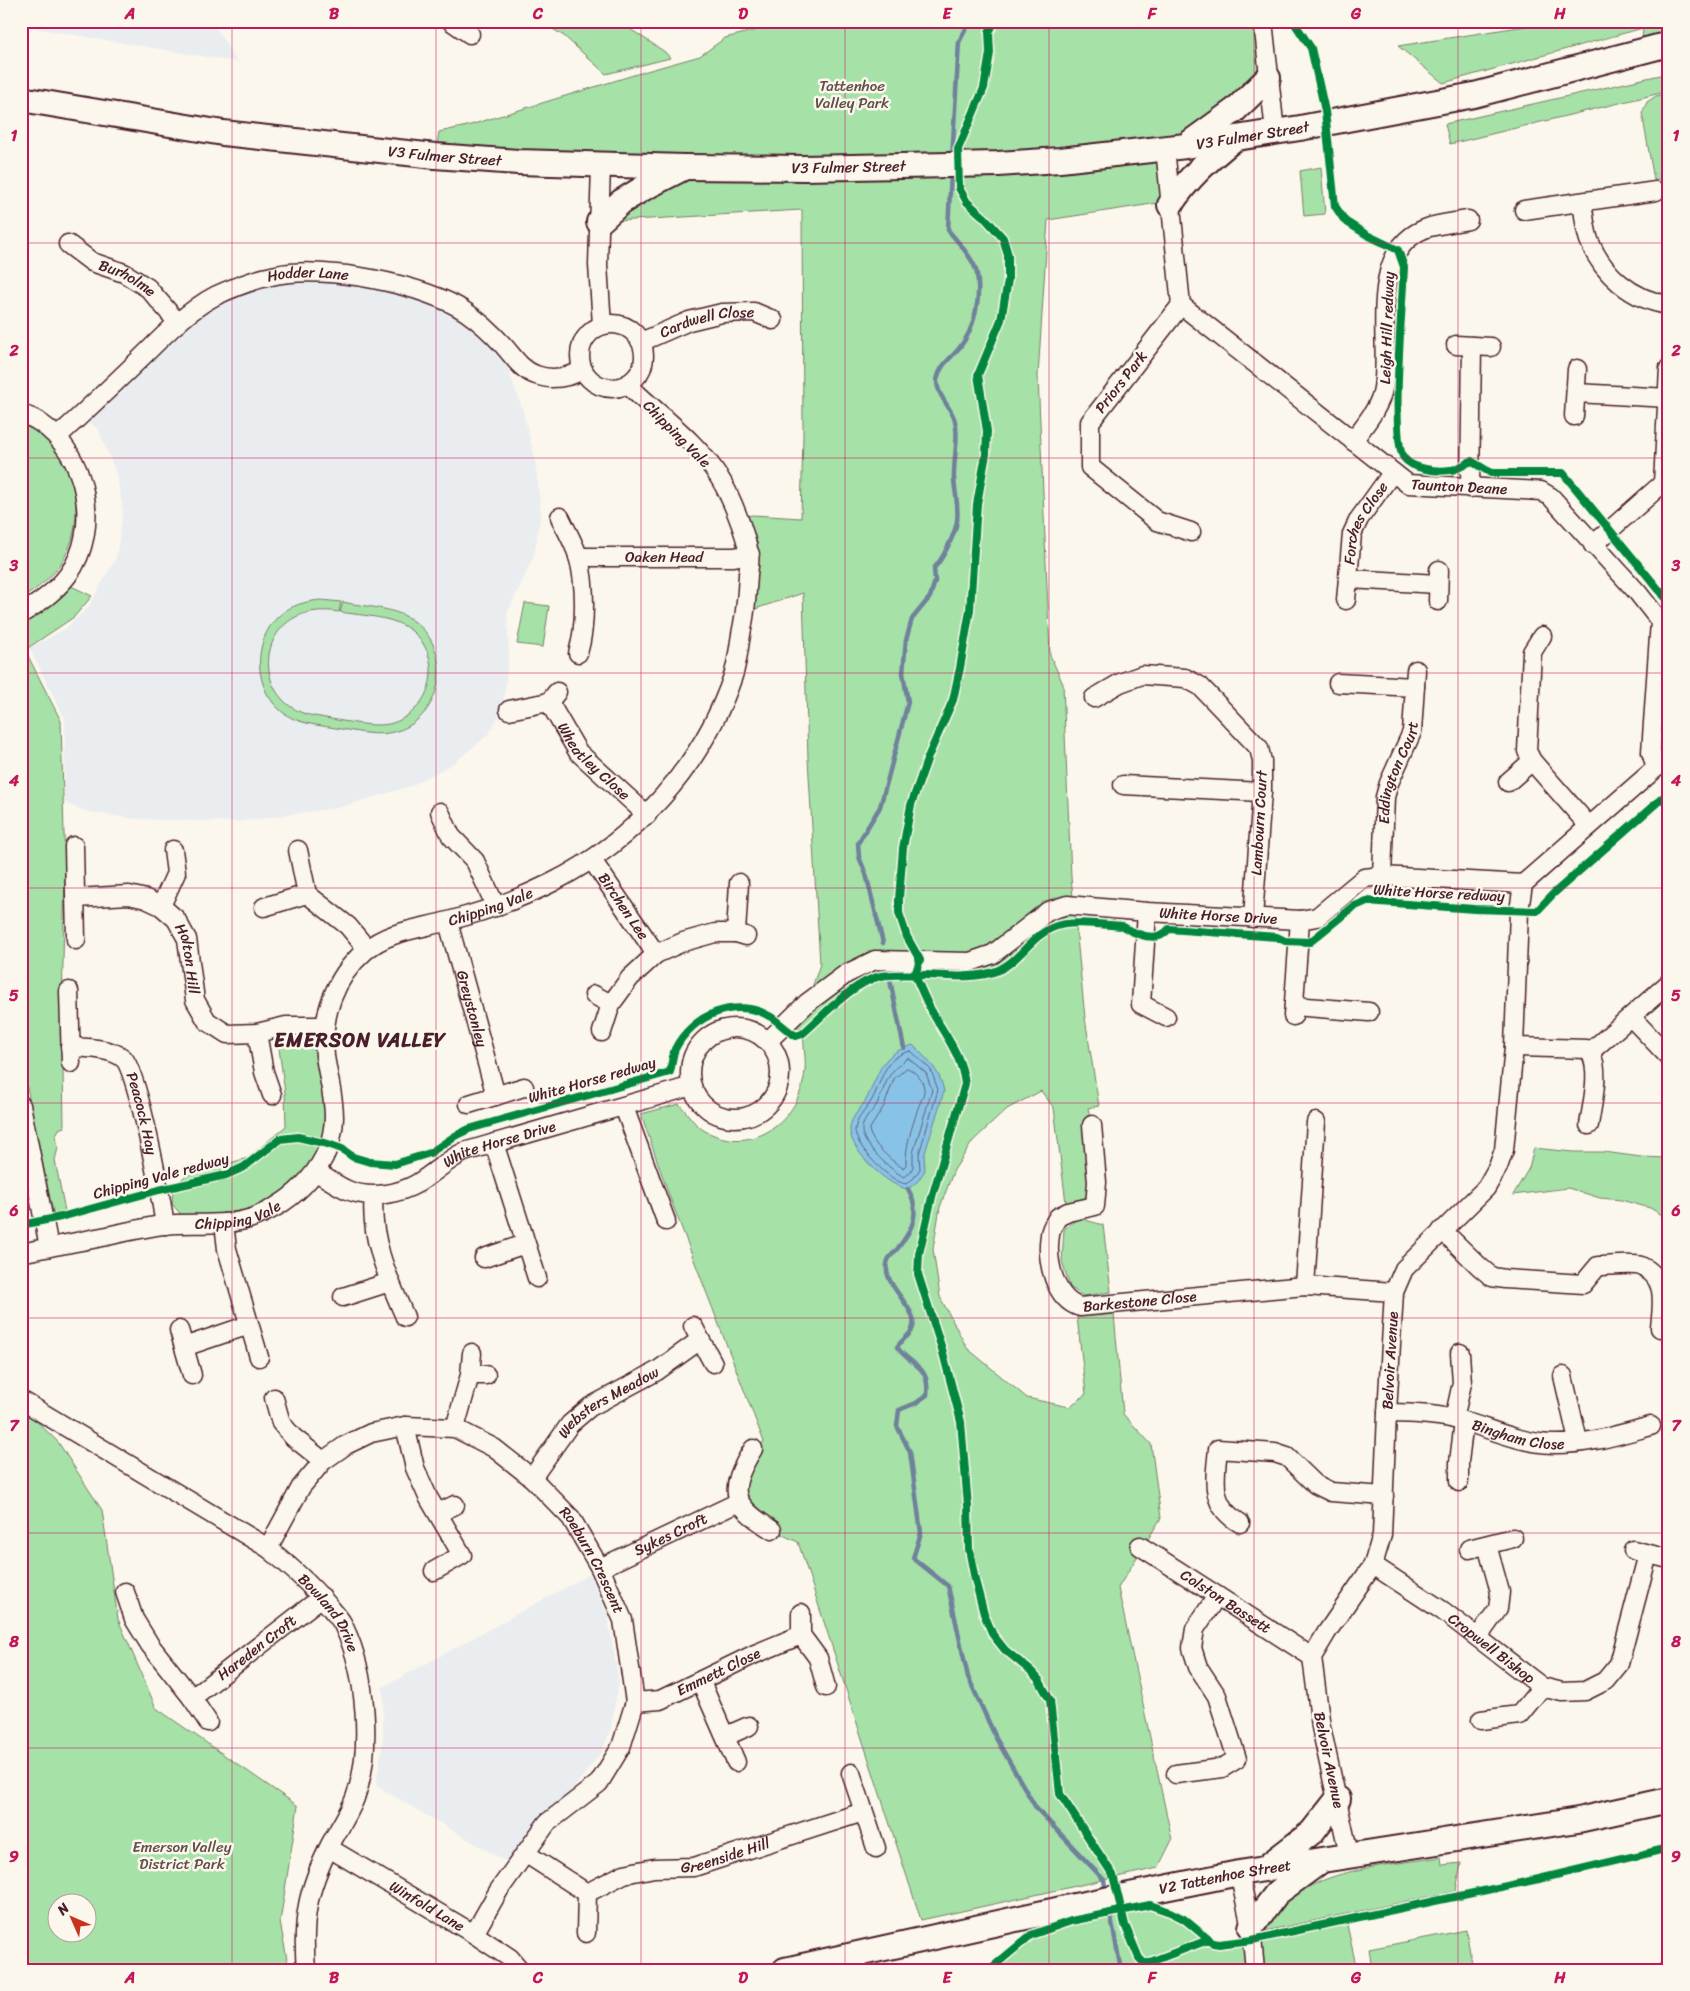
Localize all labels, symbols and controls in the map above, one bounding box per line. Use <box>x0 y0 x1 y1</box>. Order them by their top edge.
text: A <box>124 0 135 28</box>
text: B <box>329 0 340 28</box>
text: C <box>532 0 544 28</box>
text: D <box>738 0 748 28</box>
text: E <box>943 0 953 28</box>
text: F <box>1147 0 1158 28</box>
text: G <box>1350 0 1362 28</box>
text: H <box>1553 0 1566 28</box>
park label: Tattenhoe Valley Park <box>815 73 889 116</box>
street label: V3 Fulmer Street <box>1194 113 1312 157</box>
text: 1 <box>11 121 18 150</box>
text: 1 <box>1673 121 1680 150</box>
street label: V3 Fulmer Street <box>387 138 504 174</box>
street label: V3 Fulmer Street <box>791 153 907 181</box>
street label: Burholme <box>95 252 163 303</box>
street label: Hodder Lane <box>265 259 351 290</box>
street label: Leigh Hill redway <box>1372 271 1402 385</box>
street label: Cardwell Close <box>655 299 755 345</box>
text: 2 <box>8 336 19 365</box>
text: 2 <box>1670 336 1681 365</box>
street label: Priors Park <box>1088 345 1154 419</box>
street label: Chipping Vale <box>637 394 718 475</box>
street label: Taunton Deane <box>1410 471 1508 502</box>
street label: Forches Close <box>1336 476 1395 566</box>
street label: Oaken Head <box>625 544 704 570</box>
text: 3 <box>9 551 19 580</box>
text: 3 <box>1671 551 1681 580</box>
street label: Wheatley Close <box>550 717 636 807</box>
street label: Eddington Court <box>1371 720 1426 824</box>
text: 4 <box>8 766 19 795</box>
text: 4 <box>1670 766 1681 795</box>
street label: Lambourn Court <box>1243 769 1275 876</box>
street label: Birchen Lee <box>591 867 656 946</box>
street label: White Horse redway <box>1372 877 1506 909</box>
street label: Chipping Vale <box>445 880 538 933</box>
street label: White Horse Drive <box>1159 900 1278 932</box>
street label: Holton Hill <box>167 918 207 996</box>
street label: Greystonley <box>449 967 495 1050</box>
text: 5 <box>9 981 19 1010</box>
text: 5 <box>1671 981 1681 1010</box>
district label: EMERSON VALLEY <box>274 1023 447 1058</box>
street label: White Horse redway <box>525 1049 659 1111</box>
street label: Peacock Hay <box>119 1068 165 1158</box>
street label: White Horse Drive <box>437 1113 559 1175</box>
street label: Chipping Vale redway <box>90 1145 232 1207</box>
street label: Chipping Vale <box>195 1193 287 1237</box>
text: 6 <box>8 1196 19 1225</box>
text: 6 <box>1670 1196 1681 1225</box>
street label: Barkestone Close <box>1082 1283 1198 1320</box>
street label: Belvoir Avenue <box>1374 1311 1406 1410</box>
street label: Websters Meadow <box>551 1359 664 1444</box>
text: 7 <box>9 1411 20 1440</box>
text: 7 <box>1671 1411 1682 1440</box>
street label: Bingham Close <box>1468 1412 1565 1457</box>
street label: Roeburn Crescent <box>553 1500 632 1618</box>
street label: Sykes Croft <box>629 1506 712 1563</box>
street label: Colston Bassett <box>1175 1562 1277 1641</box>
street label: Bowland Drive <box>292 1567 366 1656</box>
street label: Cropwell Bishop <box>1442 1606 1541 1691</box>
street label: Hareden Croft <box>211 1608 303 1687</box>
text: 8 <box>8 1627 19 1656</box>
text: 8 <box>1670 1627 1681 1656</box>
street label: Emmett Close <box>672 1640 764 1703</box>
street label: Belvoir Avenue <box>1306 1709 1352 1811</box>
street label: Greenside Hill <box>681 1830 774 1880</box>
park label: Emerson Valley District Park <box>133 1834 232 1877</box>
text: 9 <box>9 1842 19 1871</box>
text: 9 <box>1671 1842 1681 1871</box>
street label: V2 Tattenhoe Street <box>1157 1852 1294 1902</box>
street label: Winfold Lane <box>384 1873 470 1939</box>
north arrow <box>48 1894 98 1944</box>
text: N <box>50 1897 76 1922</box>
text: A <box>124 1963 135 1991</box>
text: B <box>329 1963 340 1991</box>
text: C <box>532 1963 544 1991</box>
text: D <box>738 1963 748 1991</box>
text: E <box>943 1963 953 1991</box>
text: F <box>1147 1963 1158 1991</box>
text: G <box>1350 1963 1362 1991</box>
text: H <box>1553 1963 1566 1991</box>

